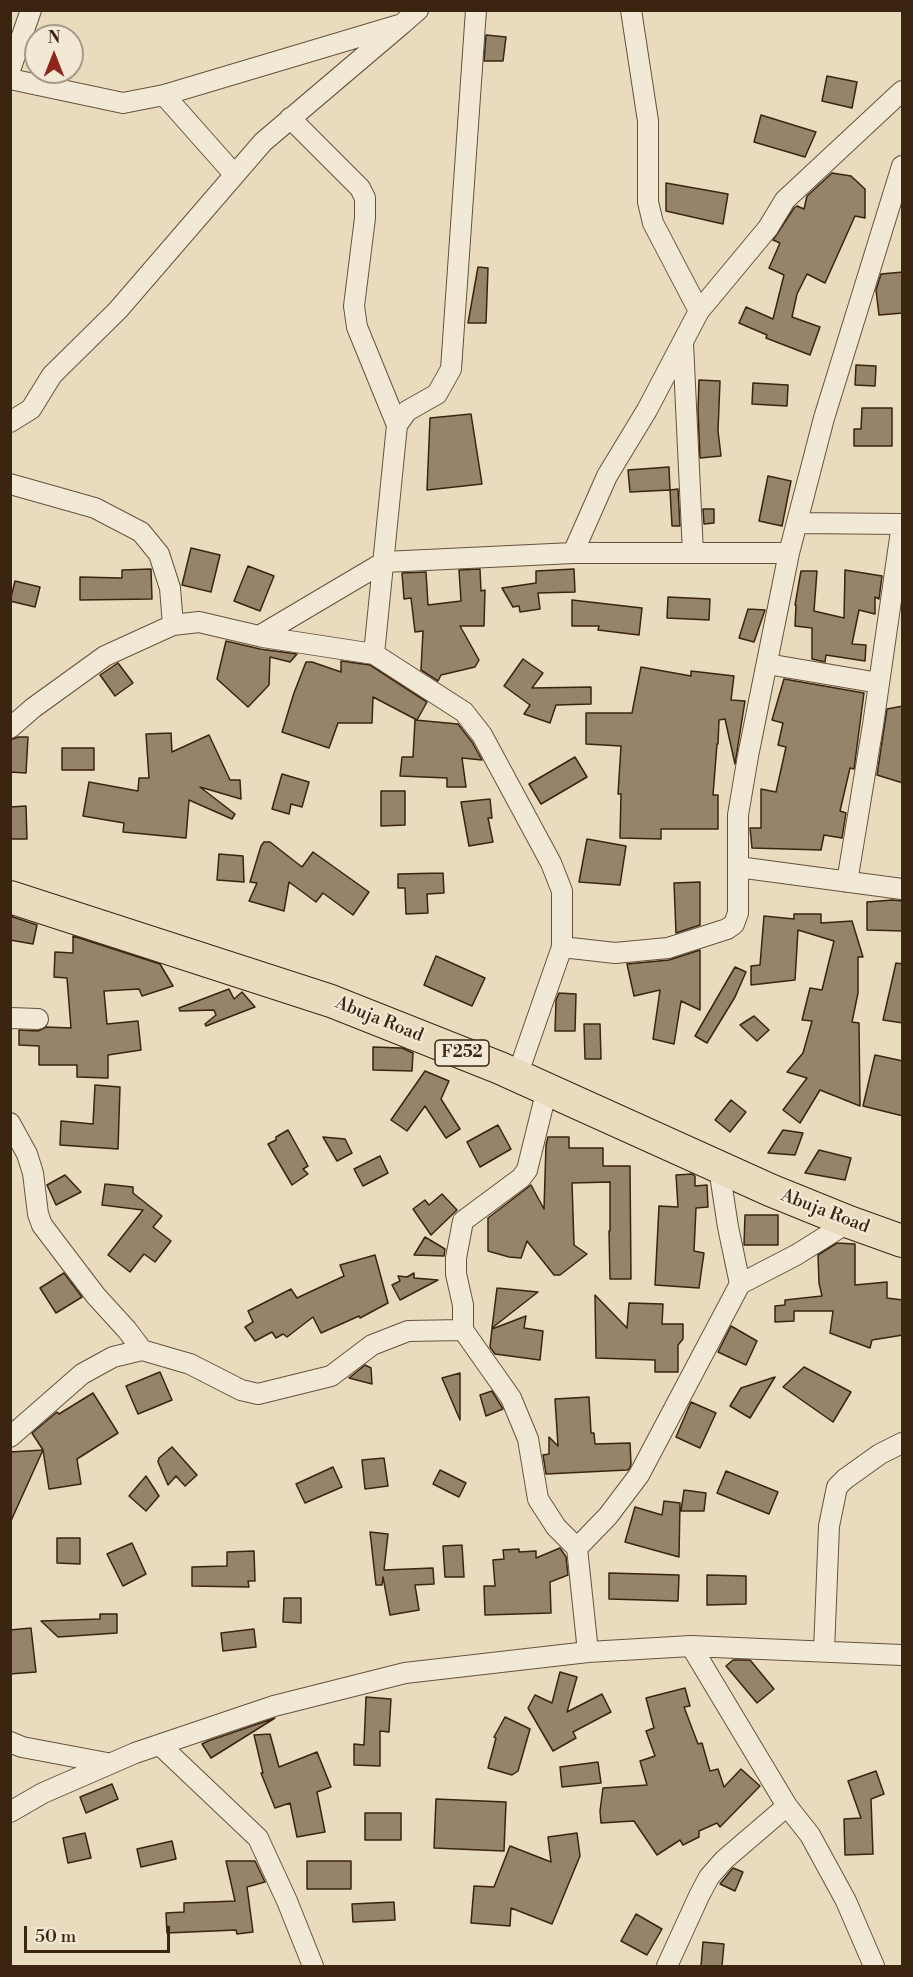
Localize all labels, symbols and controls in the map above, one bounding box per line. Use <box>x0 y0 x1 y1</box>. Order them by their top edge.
north arrow <box>24 24 84 84</box>
text: N <box>48 28 60 48</box>
street label: Abuja Road <box>332 993 426 1047</box>
road number: F252 <box>435 1040 489 1066</box>
street label: Abuja Road <box>778 1185 872 1239</box>
scale bar <box>27 1914 172 1952</box>
text: 50 m <box>35 1925 76 1948</box>

